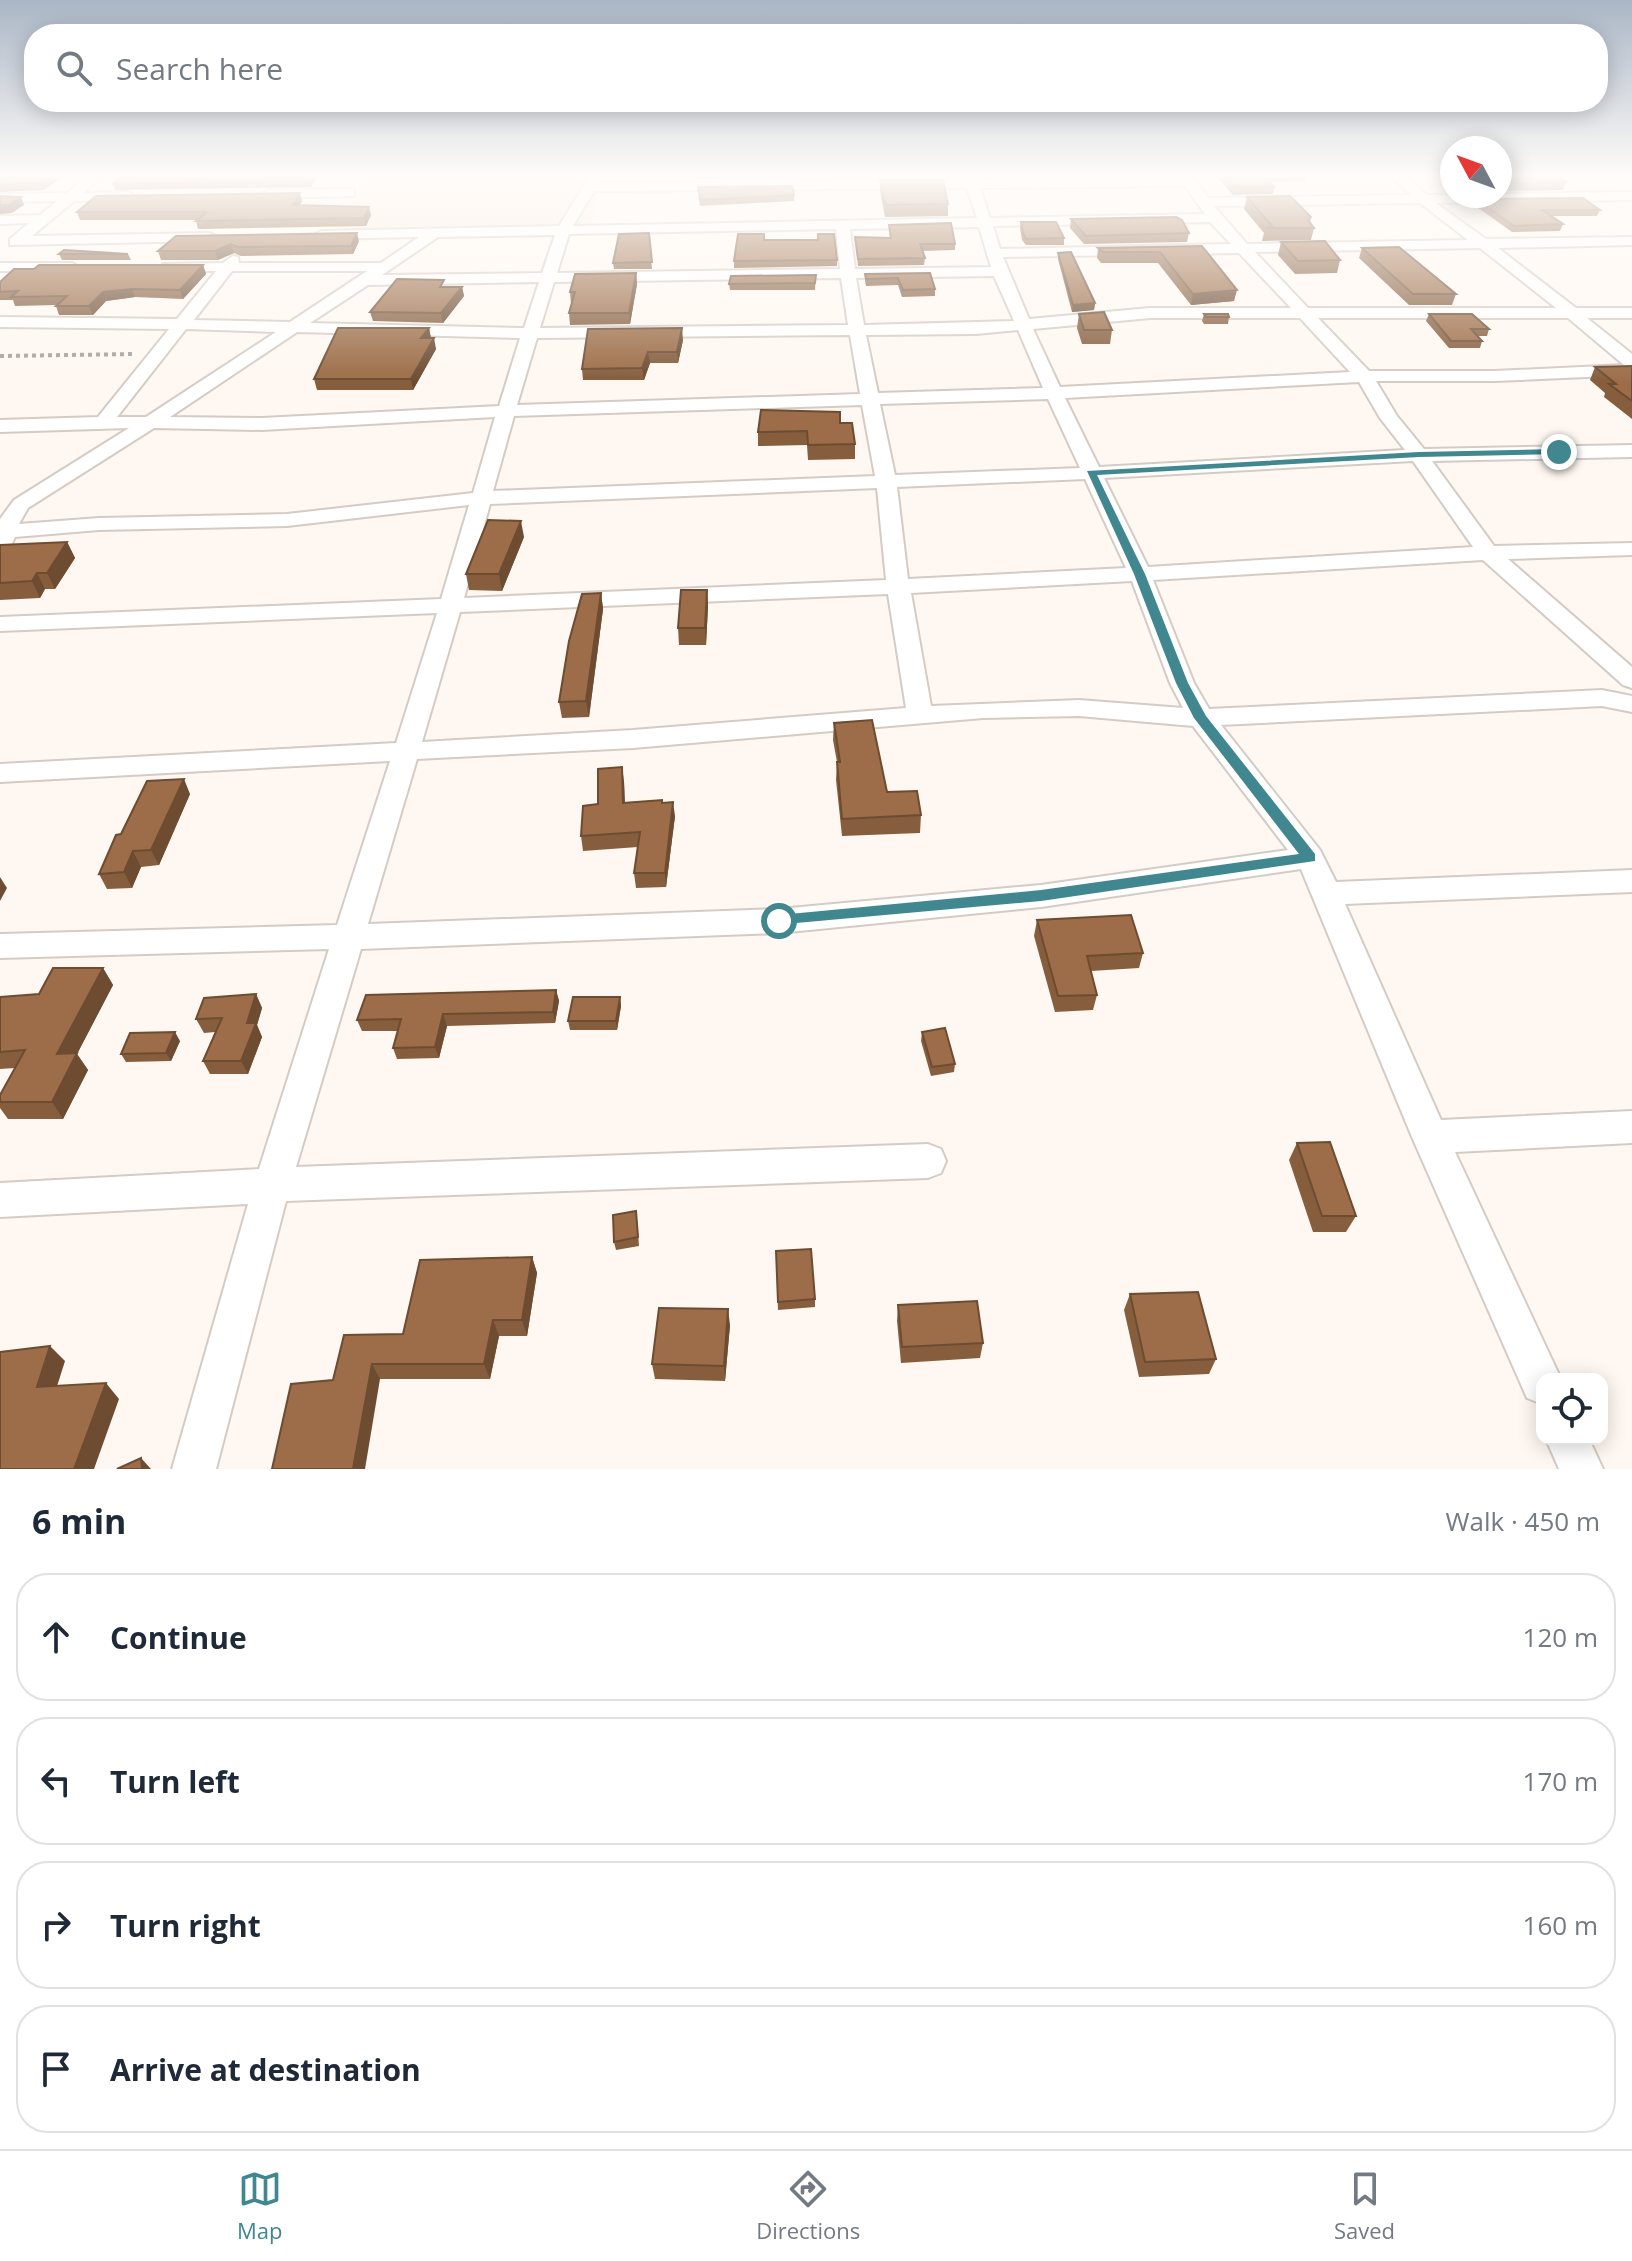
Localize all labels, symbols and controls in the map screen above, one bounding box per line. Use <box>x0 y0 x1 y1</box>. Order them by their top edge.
search box <box>24 24 1608 112</box>
icon: search <box>52 46 96 90</box>
text: Search here <box>116 48 283 89</box>
north arrow <box>1440 136 1512 208</box>
route end <box>1541 434 1577 470</box>
route start <box>761 903 797 939</box>
map controls <box>1536 1373 1608 1445</box>
button: locate <box>1536 1373 1608 1445</box>
text: 6 min <box>32 1498 126 1544</box>
text: Walk · 450 m <box>1446 1503 1600 1539</box>
icon: ahead <box>34 1615 78 1659</box>
text: Continue <box>110 1617 247 1658</box>
text: 120 m <box>1523 1619 1598 1655</box>
icon: left <box>34 1759 78 1803</box>
text: Turn left <box>110 1761 240 1802</box>
text: 170 m <box>1523 1763 1598 1799</box>
icon: right <box>34 1903 78 1947</box>
text: Turn right <box>110 1905 261 1946</box>
text: 160 m <box>1523 1907 1598 1943</box>
icon: arrive <box>34 2047 78 2091</box>
text: Arrive at destination <box>110 2049 421 2090</box>
tab: Map <box>237 2167 282 2245</box>
tab: Directions <box>756 2167 860 2245</box>
tab: Saved <box>1334 2167 1395 2245</box>

